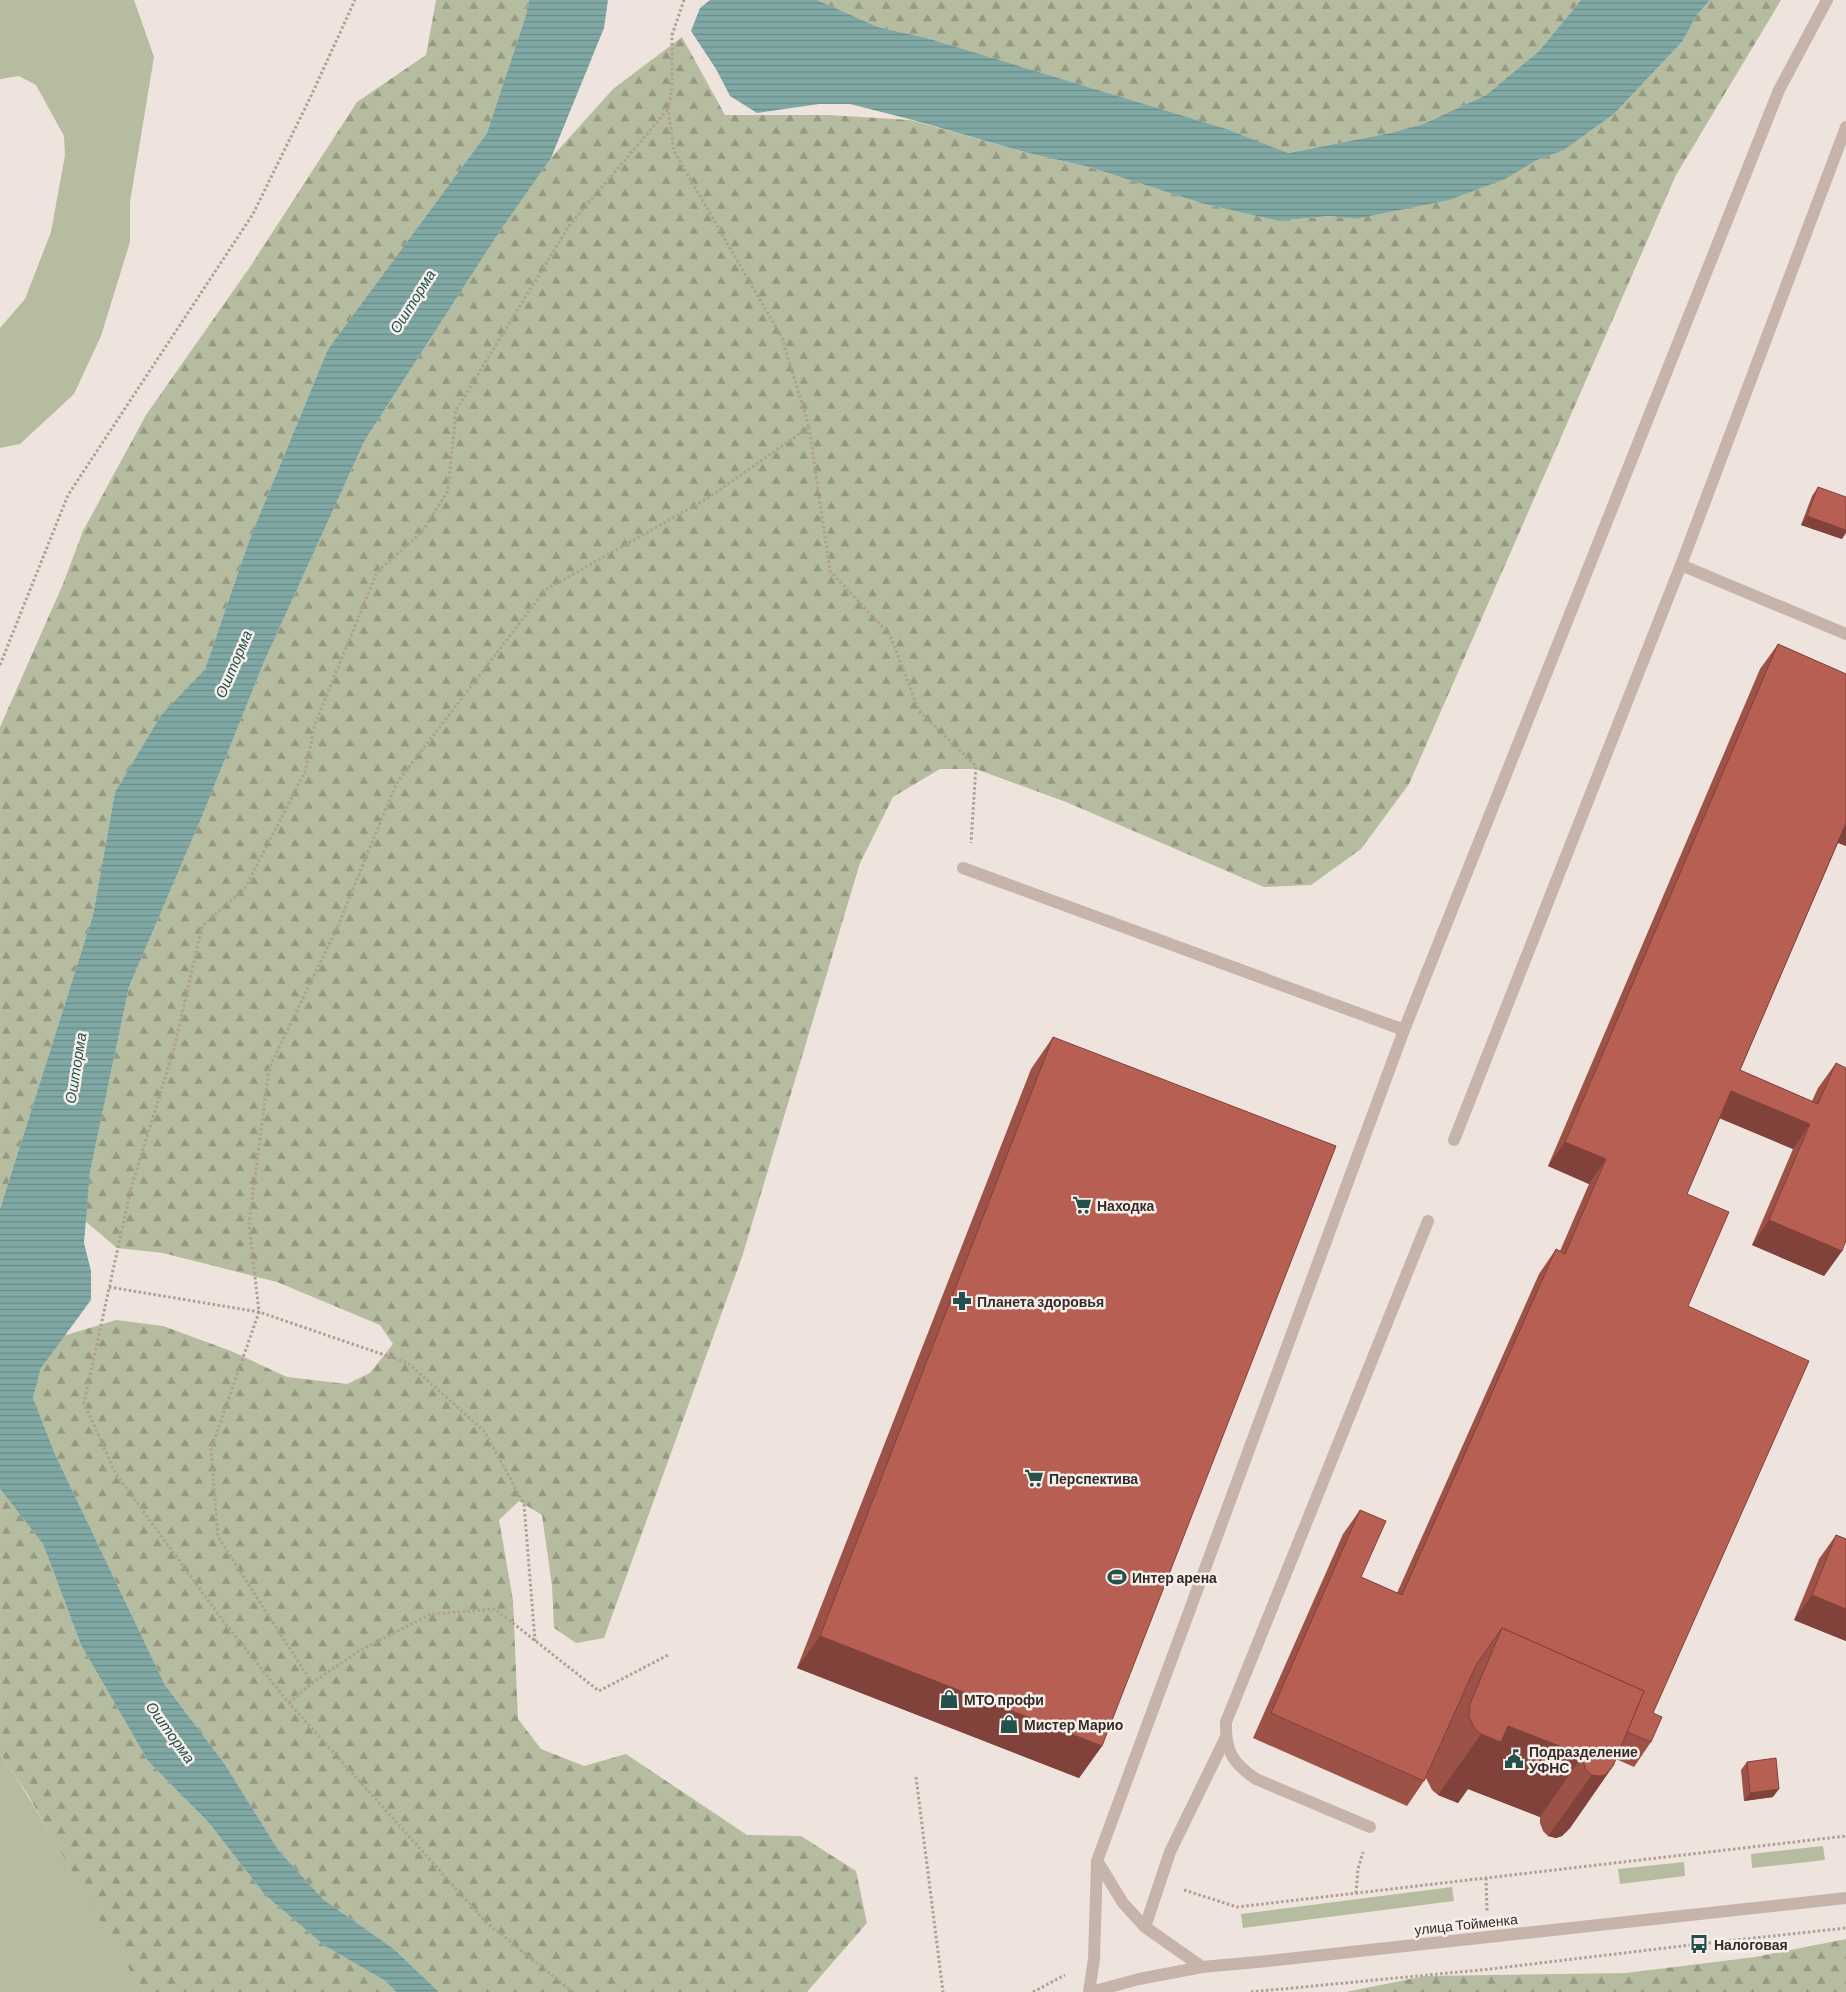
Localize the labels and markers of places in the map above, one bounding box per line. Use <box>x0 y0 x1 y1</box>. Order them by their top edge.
supermarket icon: Находка <box>1071 1194 1093 1216</box>
place label: Находка <box>1097 1197 1155 1214</box>
pharmacy icon: Планета здоровья <box>951 1290 973 1312</box>
place label: Планета здоровья <box>977 1293 1104 1310</box>
supermarket icon: Перспектива <box>1023 1467 1045 1489</box>
place label: Перспектива <box>1049 1470 1138 1487</box>
sports icon: Интер арена <box>1106 1566 1128 1588</box>
place label: Интер арена <box>1132 1569 1217 1586</box>
shop icon: МТО профи <box>938 1688 960 1710</box>
place label: МТО профи <box>964 1691 1044 1708</box>
shop icon: Мистер Марио <box>998 1713 1020 1735</box>
place label: Мистер Марио <box>1024 1716 1123 1733</box>
place label: Подразделение УФНС <box>1529 1743 1638 1776</box>
public building icon: Подразделение УФНС <box>1503 1748 1525 1770</box>
bus stop icon: Налоговая <box>1688 1933 1710 1955</box>
place label: Налоговая <box>1714 1936 1788 1953</box>

